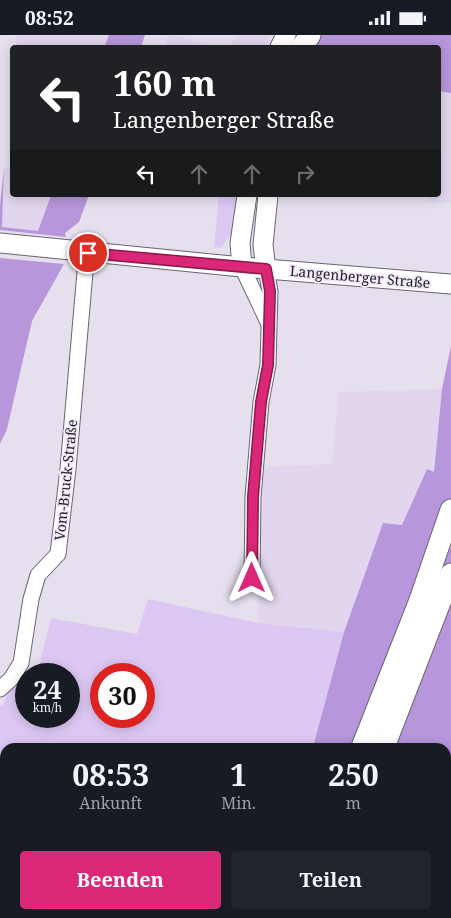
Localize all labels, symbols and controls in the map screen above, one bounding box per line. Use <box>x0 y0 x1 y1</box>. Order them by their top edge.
text: 08:52 <box>25 5 74 31</box>
text: 160 m <box>113 59 216 106</box>
icon: left <box>30 65 95 130</box>
text: Langenberger Straße <box>113 104 334 134</box>
icon: left <box>132 160 160 188</box>
icon: ahead <box>185 160 213 188</box>
icon: ahead <box>238 160 266 188</box>
icon: right <box>291 160 319 188</box>
pin <box>67 232 109 274</box>
icon: arrive <box>74 239 102 267</box>
street label: Langenberger Straße <box>289 261 431 292</box>
street label: Vom-Bruck-Straße <box>50 418 81 541</box>
position arrow <box>225 551 277 603</box>
speed limit sign: 30 <box>90 663 155 728</box>
text: 24 <box>33 672 62 706</box>
text: km/h <box>33 699 62 716</box>
text: 08:53 <box>72 754 149 795</box>
text: 1 <box>230 754 247 795</box>
text: 250 <box>328 754 379 795</box>
text: Ankunft <box>79 792 142 814</box>
text: Min. <box>221 792 256 814</box>
text: m <box>346 792 361 814</box>
button: Beenden <box>20 851 221 909</box>
button: Teilen <box>231 851 431 909</box>

